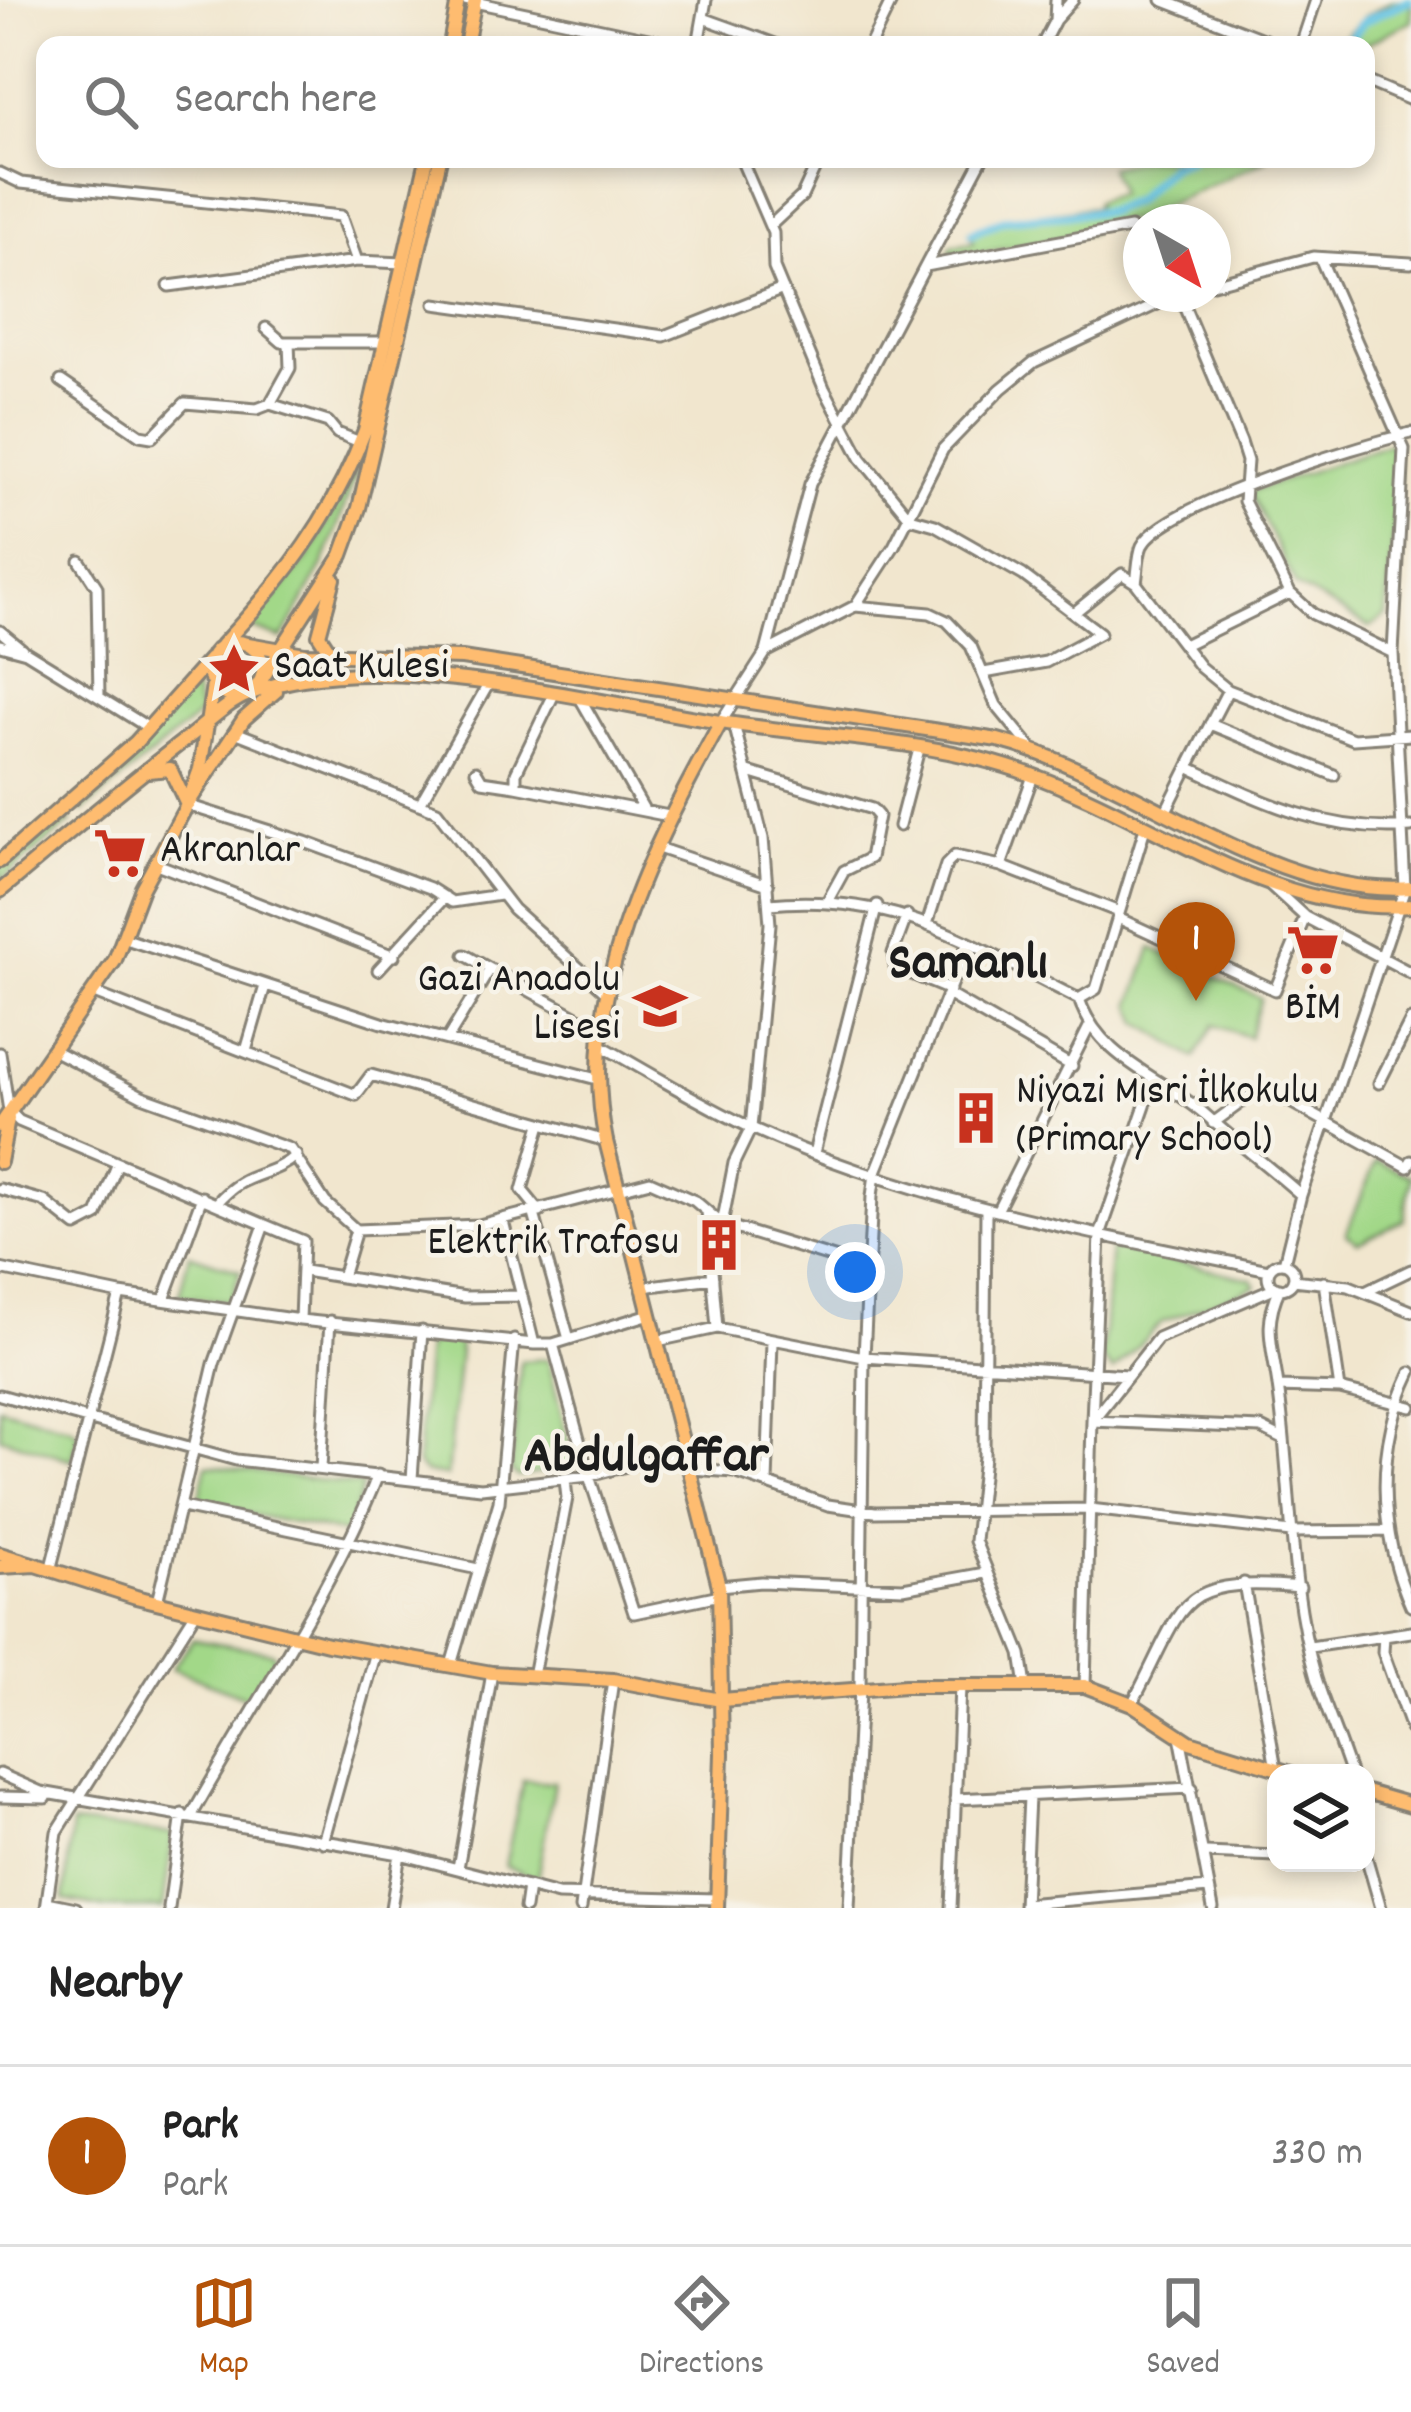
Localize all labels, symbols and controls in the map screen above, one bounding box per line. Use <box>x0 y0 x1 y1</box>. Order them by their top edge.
search box <box>36 36 1375 168</box>
icon: search <box>78 69 144 135</box>
text: Search here <box>174 70 377 134</box>
north arrow <box>1123 204 1231 312</box>
place label: Saat Kulesi <box>274 639 448 699</box>
place icon: Saat Kulesi <box>205 640 263 698</box>
place label: Akranlar <box>160 823 301 883</box>
supermarket icon: Akranlar <box>91 824 149 882</box>
pin: 1 <box>1157 902 1235 1001</box>
supermarket icon: BİM <box>1284 921 1342 979</box>
district label: Samanlı <box>888 928 1048 1005</box>
place label: Gazi Anadolu Lisesi <box>417 952 620 1060</box>
school or university icon: Gazi Anadolu Lisesi <box>631 977 689 1035</box>
place label: BİM <box>1285 980 1341 1040</box>
place label: Niyazi Mısri İlkokulu (Primary School) <box>1016 1064 1318 1172</box>
building icon: Niyazi Mısri İlkokulu (Primary School) <box>947 1089 1005 1147</box>
place label: Elektrik Trafosu <box>427 1215 679 1275</box>
building icon: Elektrik Trafosu <box>690 1216 748 1274</box>
your location <box>825 1242 885 1302</box>
district label: Abdulgaffar <box>523 1421 770 1498</box>
map controls <box>1267 1764 1375 1872</box>
button: layers <box>1267 1764 1375 1872</box>
text: Nearby <box>48 1950 181 2022</box>
text: Park <box>162 2096 239 2160</box>
text: 1 <box>83 2128 91 2183</box>
text: 330 m <box>1271 2128 1363 2183</box>
text: Park <box>162 2160 228 2215</box>
tab: Map <box>191 2270 257 2389</box>
tab: Directions <box>639 2270 764 2389</box>
tab: Saved <box>1146 2270 1220 2389</box>

